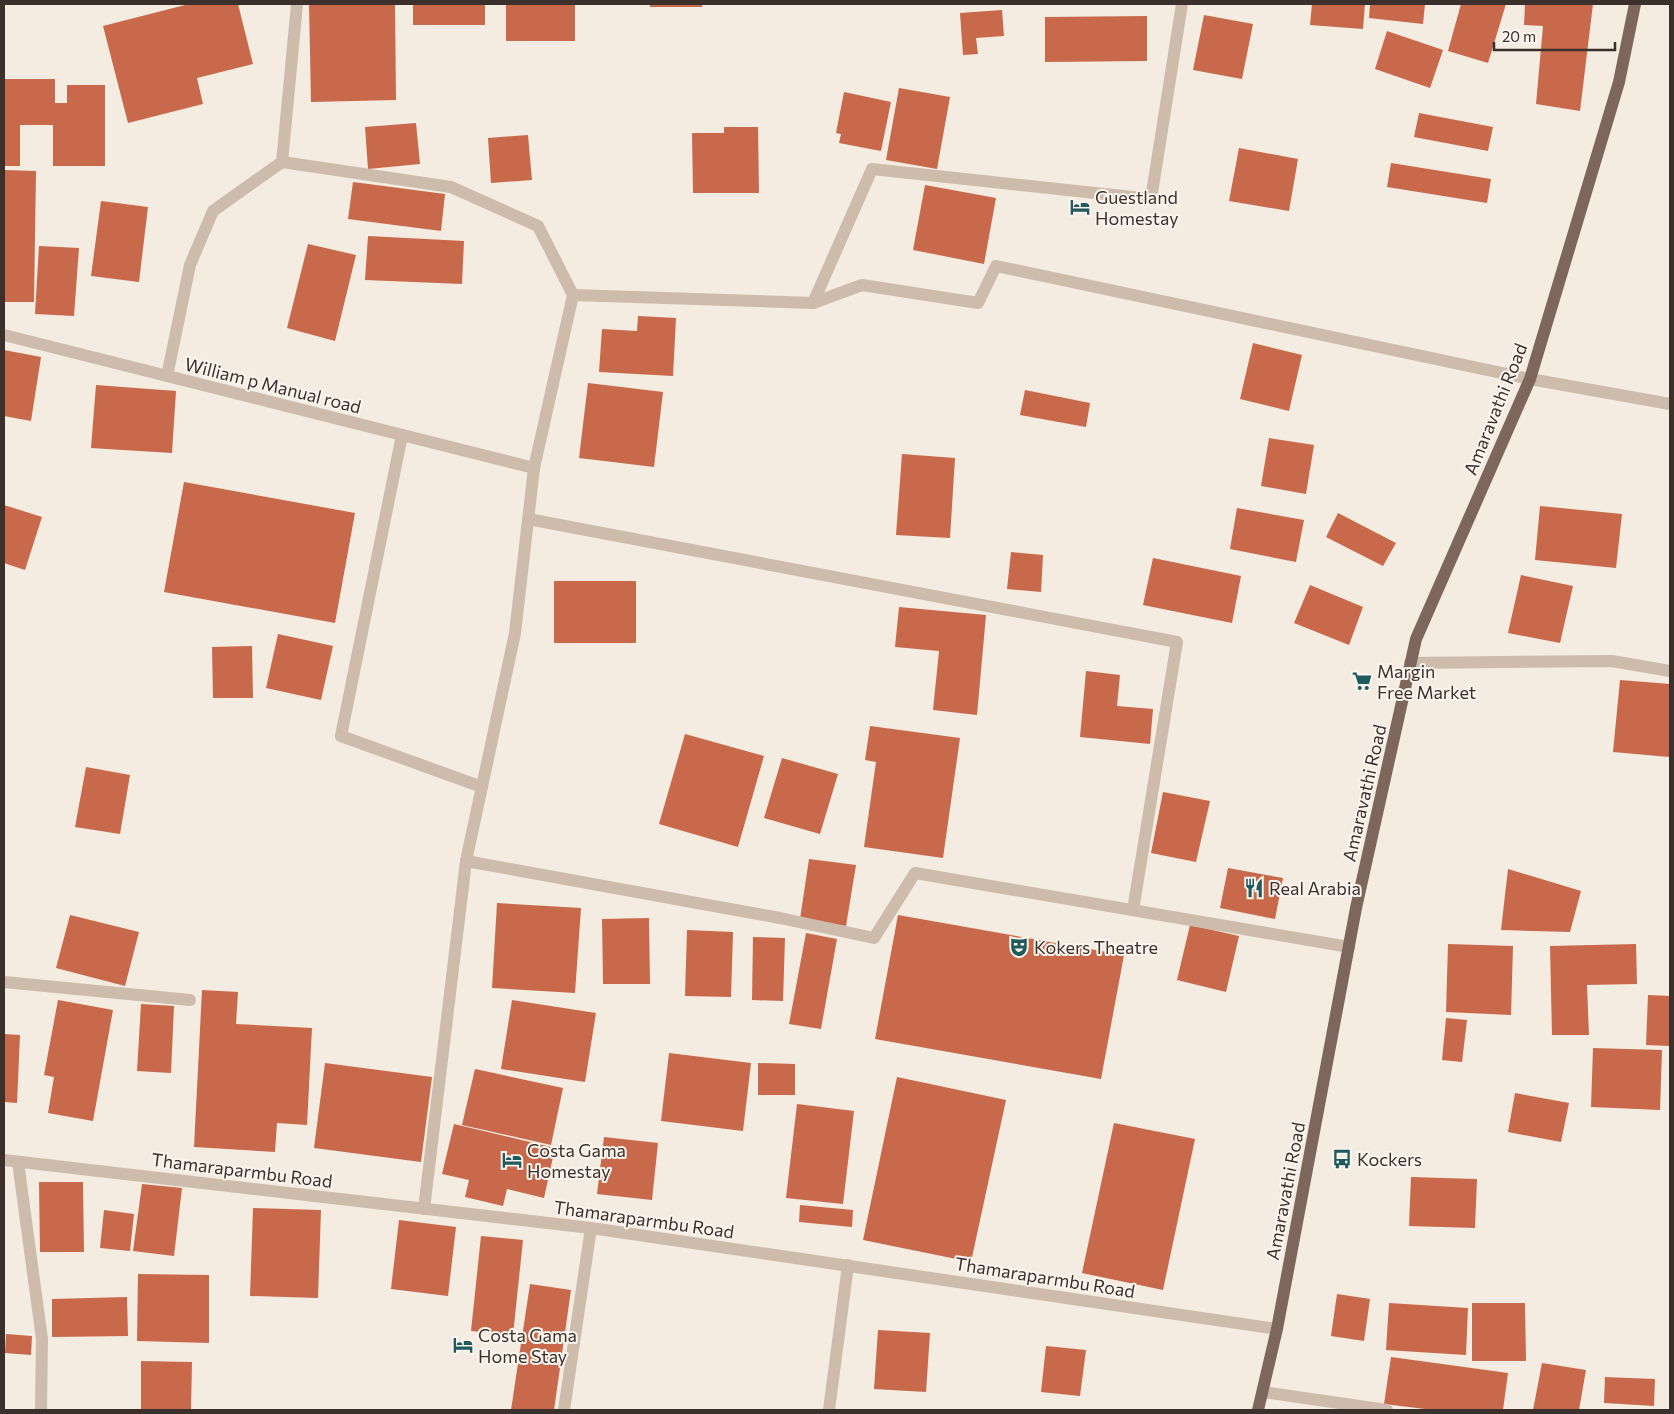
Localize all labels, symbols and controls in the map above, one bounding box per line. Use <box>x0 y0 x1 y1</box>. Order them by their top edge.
scale bar <box>1494 20 1615 52</box>
text: 20 m <box>1502 27 1536 45</box>
place label: Guestland Homestay <box>1095 186 1179 229</box>
hotel icon: Guestland Homestay <box>1069 196 1091 218</box>
street label: Amaravathi Road <box>1459 340 1531 478</box>
street label: William p Manual road <box>182 352 364 418</box>
place label: Margin Free Market <box>1377 660 1476 703</box>
supermarket icon: Margin Free Market <box>1351 670 1373 692</box>
street label: Amaravathi Road <box>1338 722 1390 864</box>
restaurant icon: Real Arabia <box>1243 877 1265 899</box>
place label: Real Arabia <box>1269 877 1361 899</box>
theatre icon: Kokers Theatre <box>1008 936 1030 958</box>
place label: Kokers Theatre <box>1034 936 1158 958</box>
street label: Amaravathi Road <box>1261 1120 1309 1262</box>
place label: Costa Gama Homestay <box>527 1139 626 1182</box>
street label: Thamaraparmbu Road <box>150 1148 334 1192</box>
bus stop icon: Kockers <box>1331 1148 1353 1170</box>
place label: Kockers <box>1357 1148 1422 1170</box>
hotel icon: Costa Gama Homestay <box>501 1149 523 1171</box>
street label: Thamaraparmbu Road <box>552 1195 736 1243</box>
street label: Thamaraparmbu Road <box>953 1252 1137 1302</box>
place label: Costa Gama Home Stay <box>478 1324 577 1367</box>
hotel icon: Costa Gama Home Stay <box>452 1334 474 1356</box>

